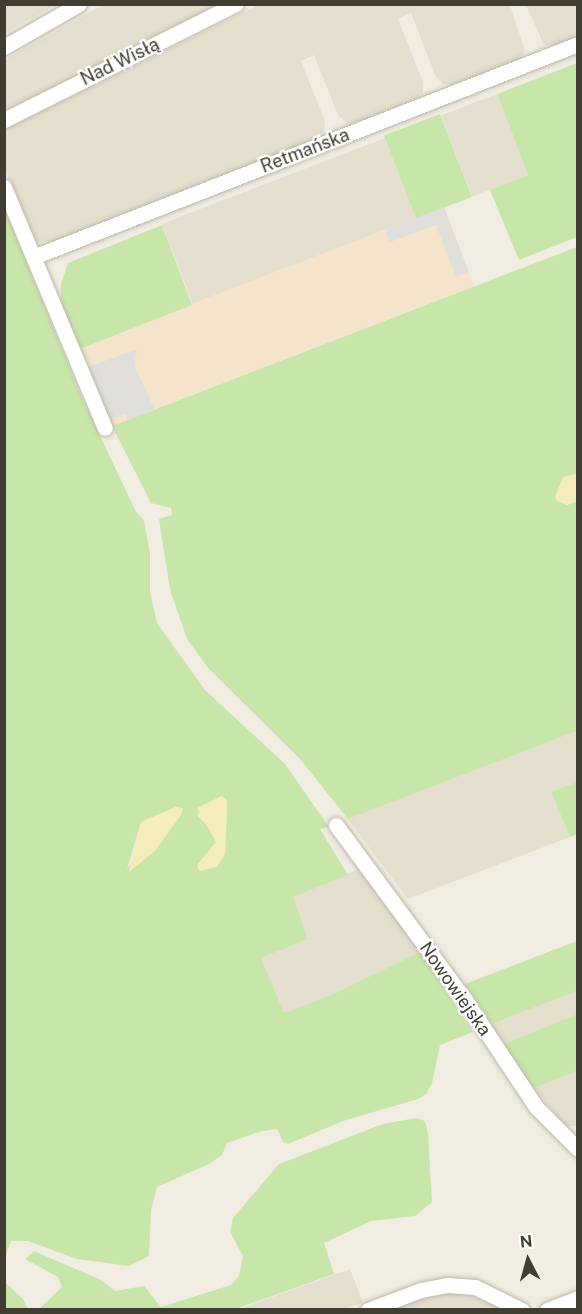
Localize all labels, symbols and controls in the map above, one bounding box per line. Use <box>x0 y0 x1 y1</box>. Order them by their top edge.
street label: Nad Wisłą <box>77 34 163 90</box>
street label: Retmańska <box>258 124 352 178</box>
street label: Nowowiejska <box>415 938 495 1040</box>
north arrow <box>498 1230 558 1290</box>
text: N <box>519 1232 533 1252</box>

